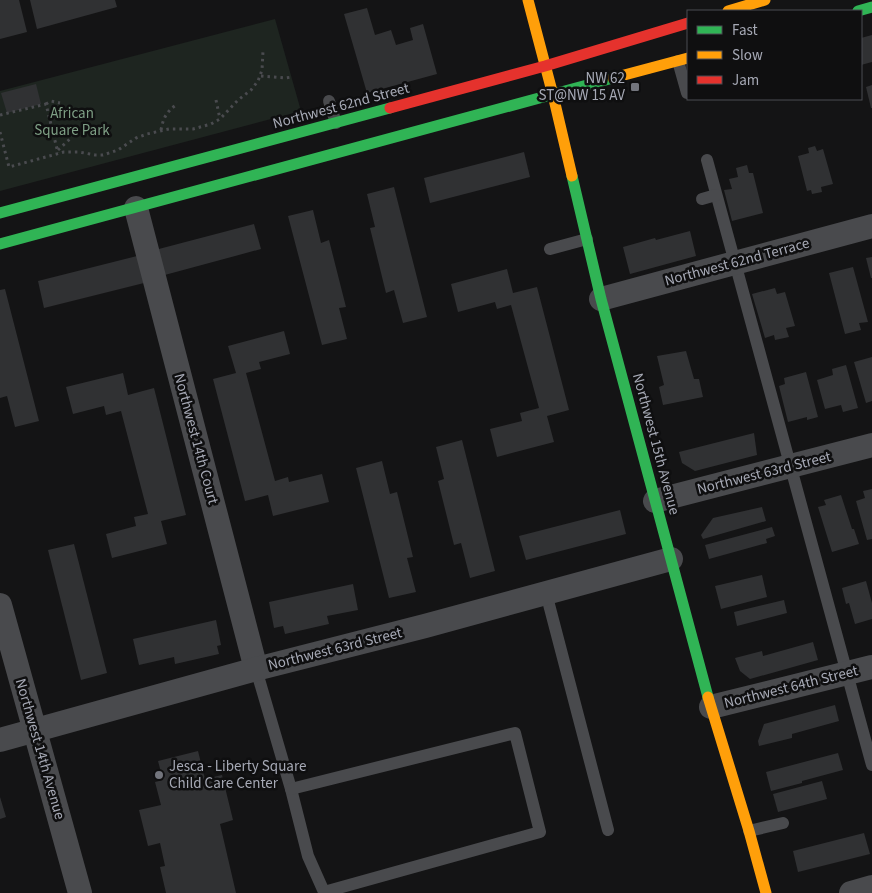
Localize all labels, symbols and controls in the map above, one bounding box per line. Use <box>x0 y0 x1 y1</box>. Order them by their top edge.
legend <box>687 10 862 100</box>
text: Fast <box>732 20 758 41</box>
text: Slow <box>732 45 763 66</box>
place label: NW 62 ST@NW 15 AV <box>538 68 625 106</box>
text: Jam <box>732 70 759 91</box>
street label: Northwest 62nd Street <box>270 78 412 134</box>
marker: NW 62 ST@NW 15 AV <box>629 81 641 93</box>
park label: African Square Park <box>34 103 110 141</box>
street label: Northwest 62nd Terrace <box>662 233 812 291</box>
street label: Northwest 14th Court <box>168 371 224 507</box>
street label: Northwest 15th Avenue <box>627 371 685 517</box>
street label: Northwest 63rd Street <box>695 446 833 500</box>
street label: Northwest 63rd Street <box>266 622 404 676</box>
street label: Northwest 64th Street <box>722 660 860 714</box>
street label: Northwest 14th Avenue <box>10 676 70 822</box>
place label: Jesca - Liberty Square Child Care Center <box>169 756 306 794</box>
marker: Jesca - Liberty Square Child Care Center <box>153 769 165 781</box>

